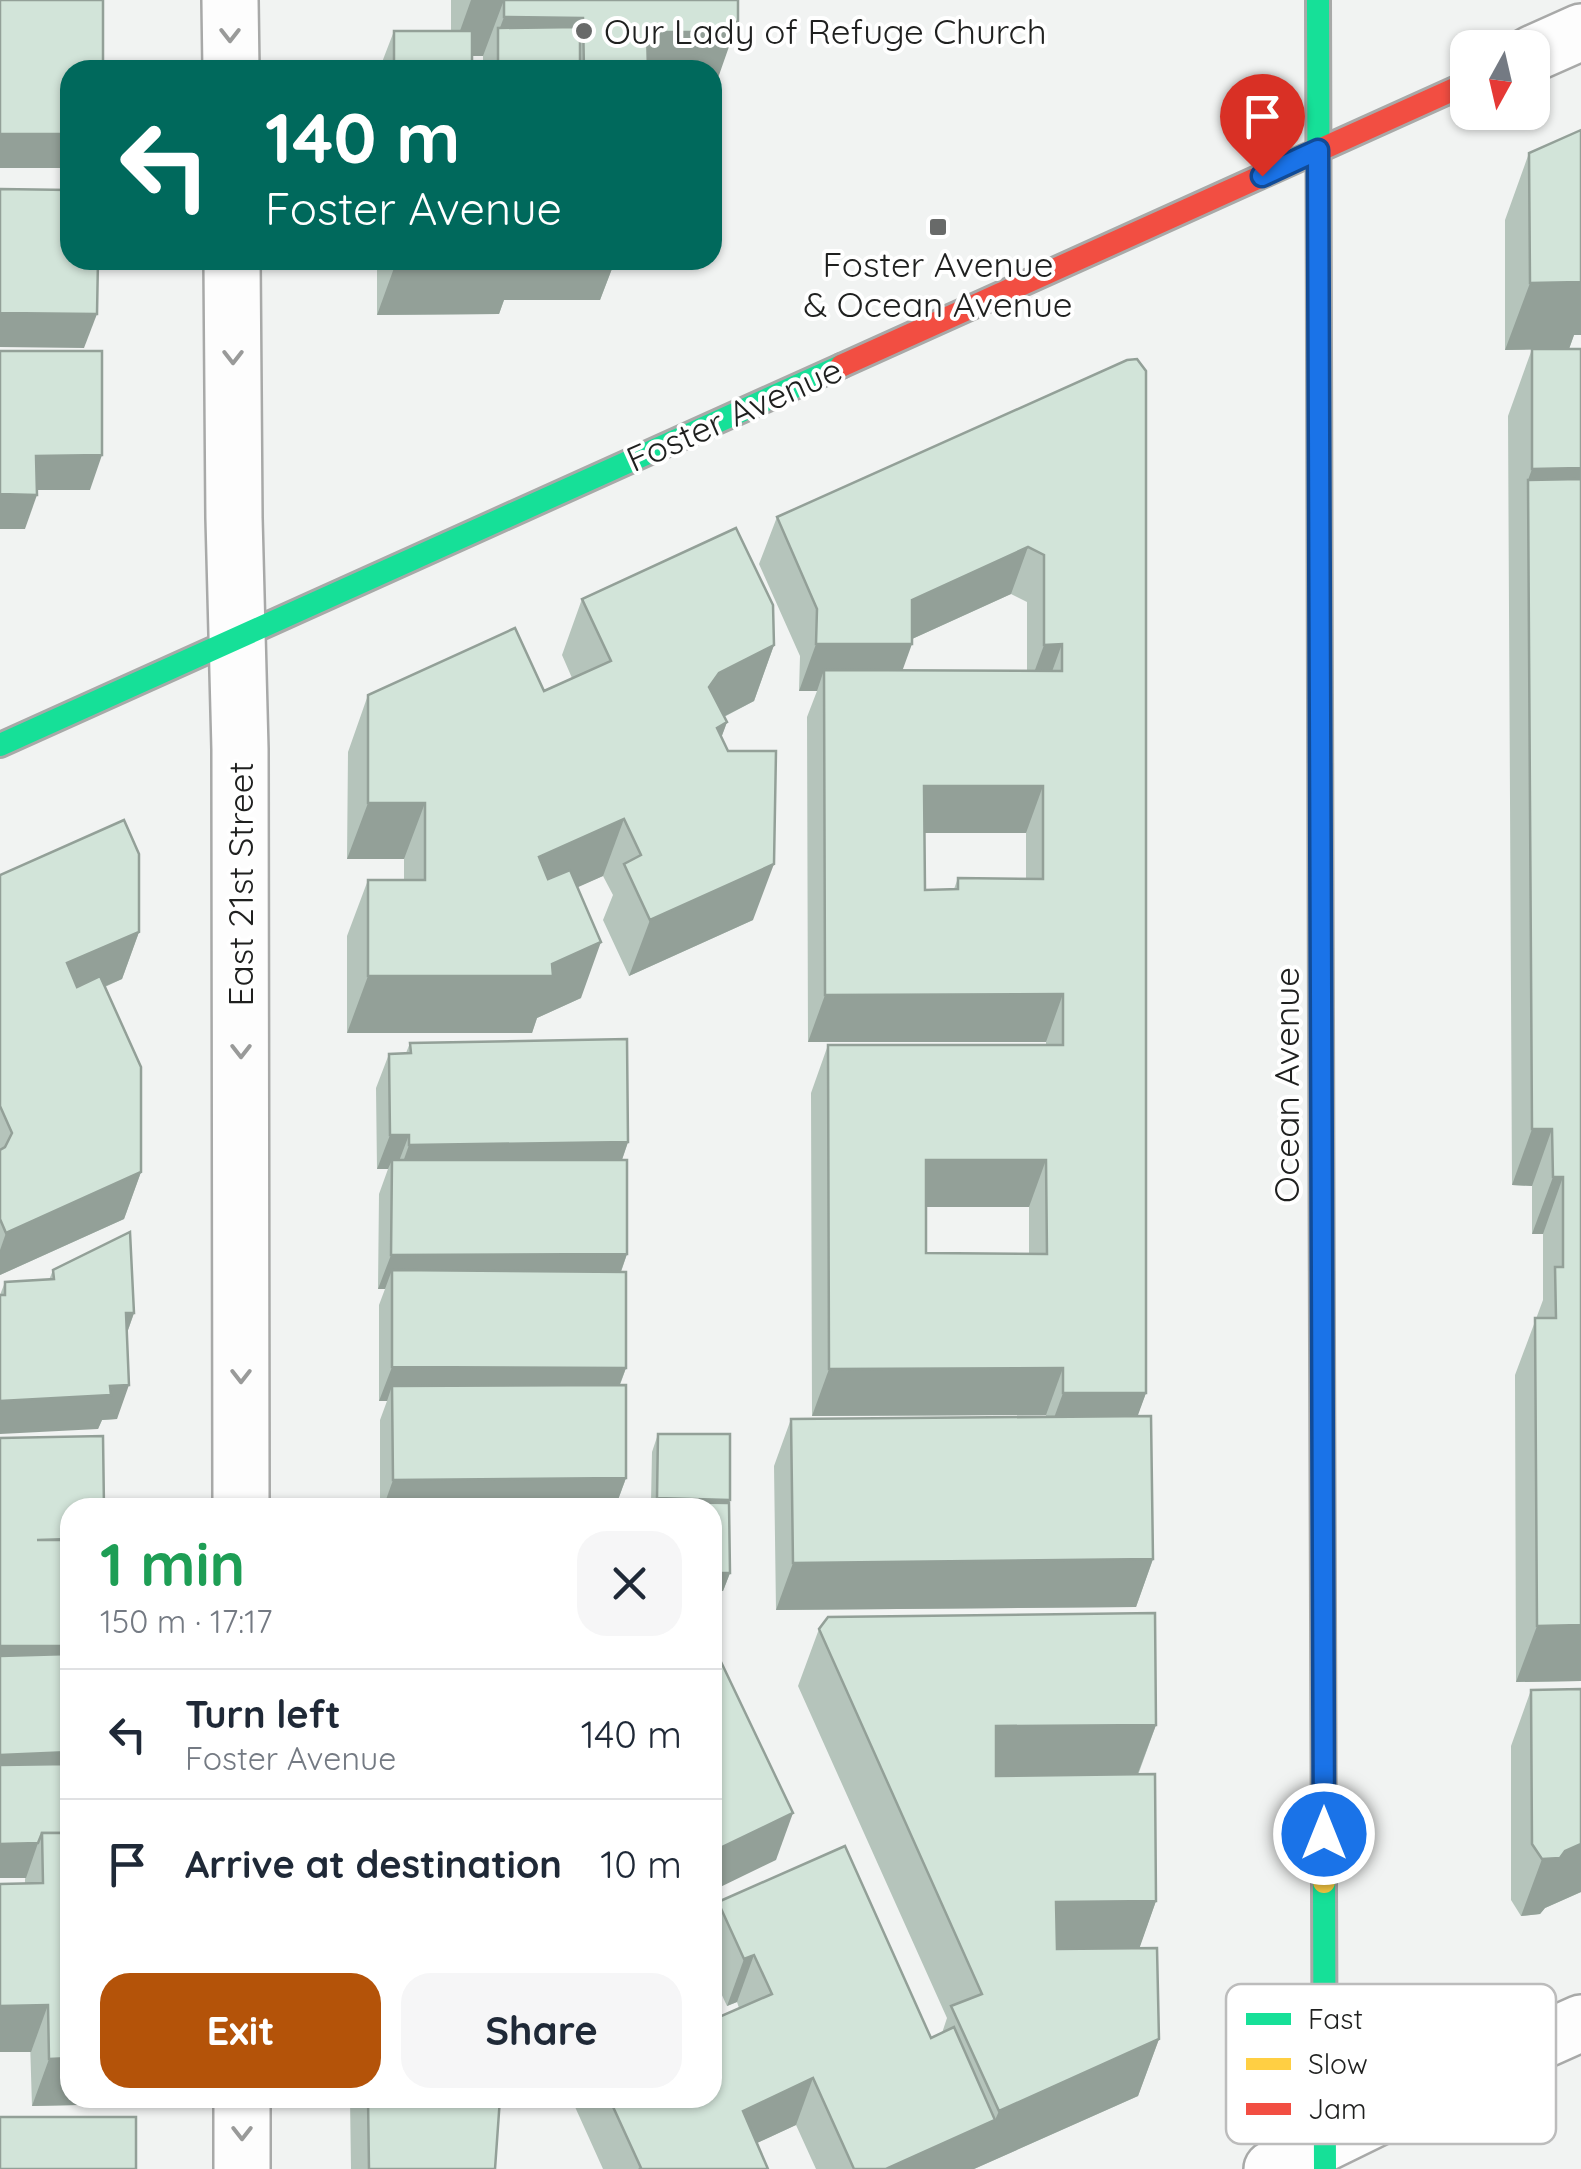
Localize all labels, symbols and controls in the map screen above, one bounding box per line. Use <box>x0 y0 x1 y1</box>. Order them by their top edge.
place label: Our Lady of Refuge Church <box>604 9 1047 53</box>
marker: Our Lady of Refuge Church <box>573 20 595 42</box>
one-way arrow <box>220 28 241 43</box>
north arrow <box>1450 30 1550 130</box>
map controls <box>1450 30 1550 130</box>
pin <box>1220 74 1305 177</box>
icon: arrive <box>1235 89 1290 144</box>
text: 140 m <box>265 93 461 181</box>
icon: left <box>100 100 230 230</box>
text: Foster Avenue <box>265 180 562 236</box>
marker: Foster Avenue & Ocean Avenue <box>927 216 949 238</box>
place label: Foster Avenue & Ocean Avenue <box>803 242 1073 326</box>
street label: Foster Avenue <box>620 347 848 481</box>
one-way arrow <box>222 350 244 366</box>
street label: East 21st Street <box>218 762 262 1006</box>
street label: Ocean Avenue <box>1264 967 1308 1203</box>
one-way arrow <box>230 1044 252 1059</box>
one-way arrow <box>230 1368 252 1384</box>
text: 1 min <box>100 1526 245 1601</box>
button: close <box>577 1531 682 1636</box>
text: 150 m · 17:17 <box>100 1601 272 1641</box>
text: Turn left <box>185 1690 341 1738</box>
icon: left <box>100 1707 155 1762</box>
text: 140 m <box>581 1710 682 1758</box>
text: Foster Avenue <box>185 1738 396 1778</box>
position arrow <box>1272 1782 1376 1886</box>
icon: arrive <box>100 1837 155 1892</box>
text: Arrive at destination <box>185 1840 562 1888</box>
text: 10 m <box>600 1840 682 1888</box>
button: Exit <box>100 1973 381 2088</box>
button: Share <box>401 1973 682 2088</box>
legend <box>1226 1984 1556 2144</box>
text: Fast <box>1308 2001 1363 2036</box>
text: Slow <box>1308 2046 1368 2081</box>
text: Jam <box>1308 2091 1367 2126</box>
one-way arrow <box>231 2126 253 2142</box>

